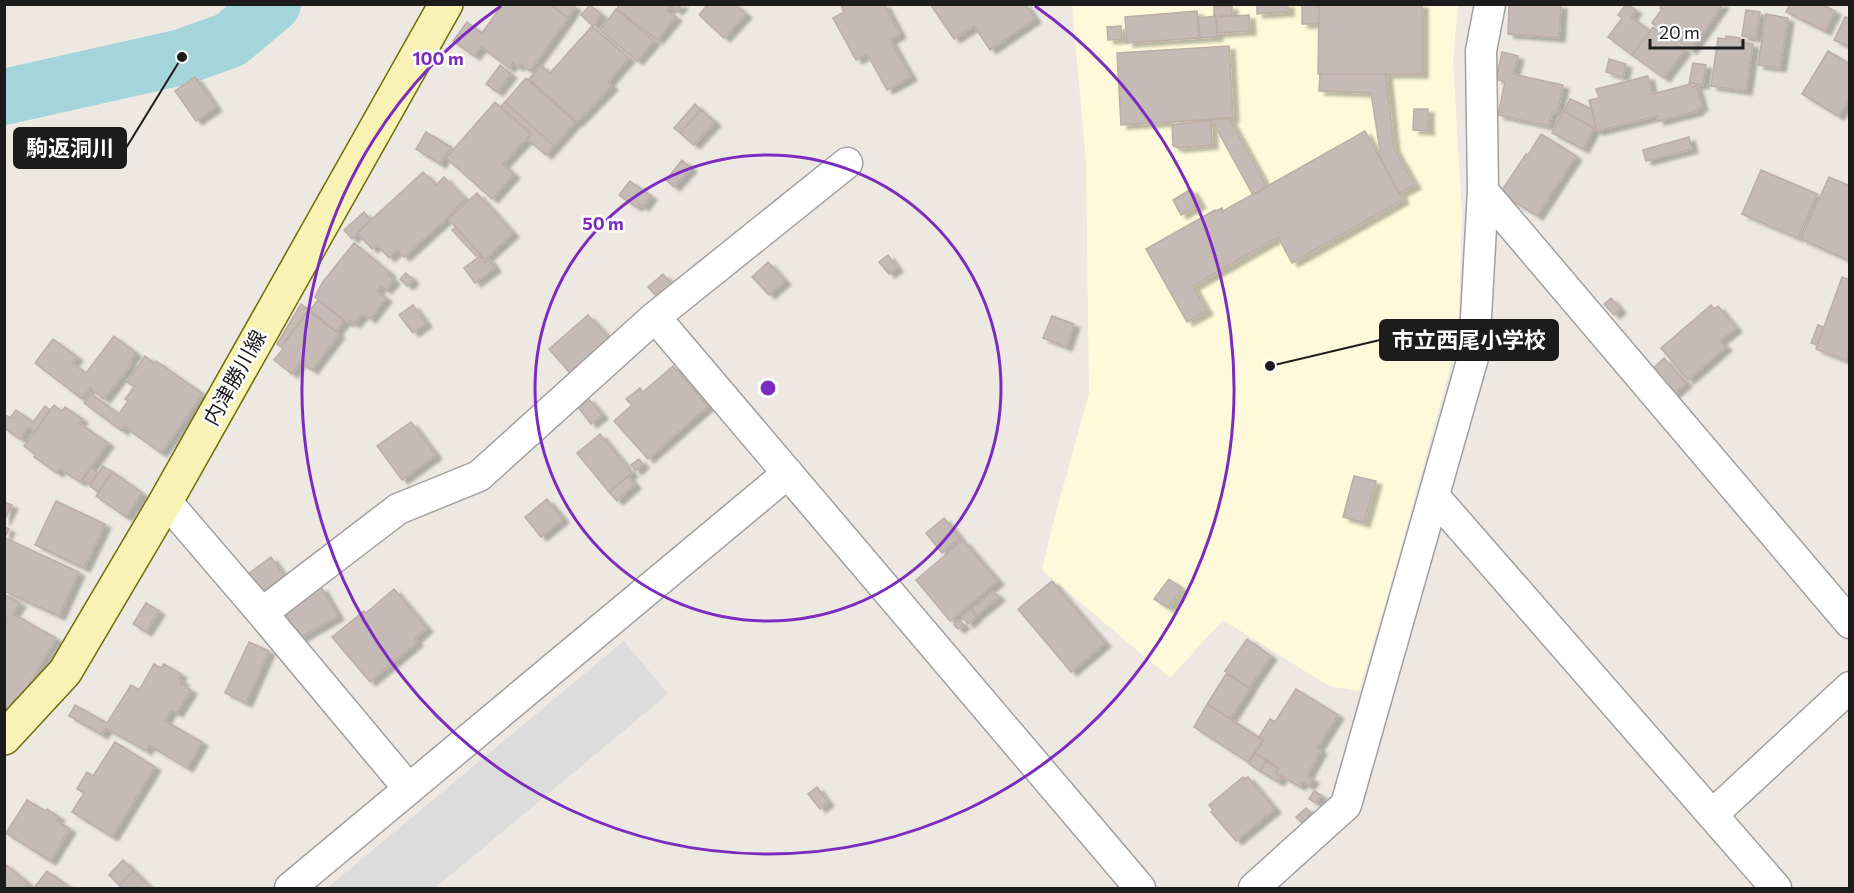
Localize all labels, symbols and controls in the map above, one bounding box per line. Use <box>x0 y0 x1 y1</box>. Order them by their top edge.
scale bar <box>1650 12 1743 50</box>
text: 20 m <box>1659 21 1700 43</box>
text: 100 m <box>412 47 464 69</box>
callout: 駒返洞川 <box>14 128 126 168</box>
text: 駒返洞川 <box>26 134 114 161</box>
text: 50 m <box>582 212 624 234</box>
callout: 市立西尾小学校 <box>1380 320 1558 360</box>
street label: 内津勝川線 <box>197 325 270 429</box>
text: 市立西尾小学校 <box>1392 326 1546 353</box>
centre of rings <box>758 378 778 398</box>

